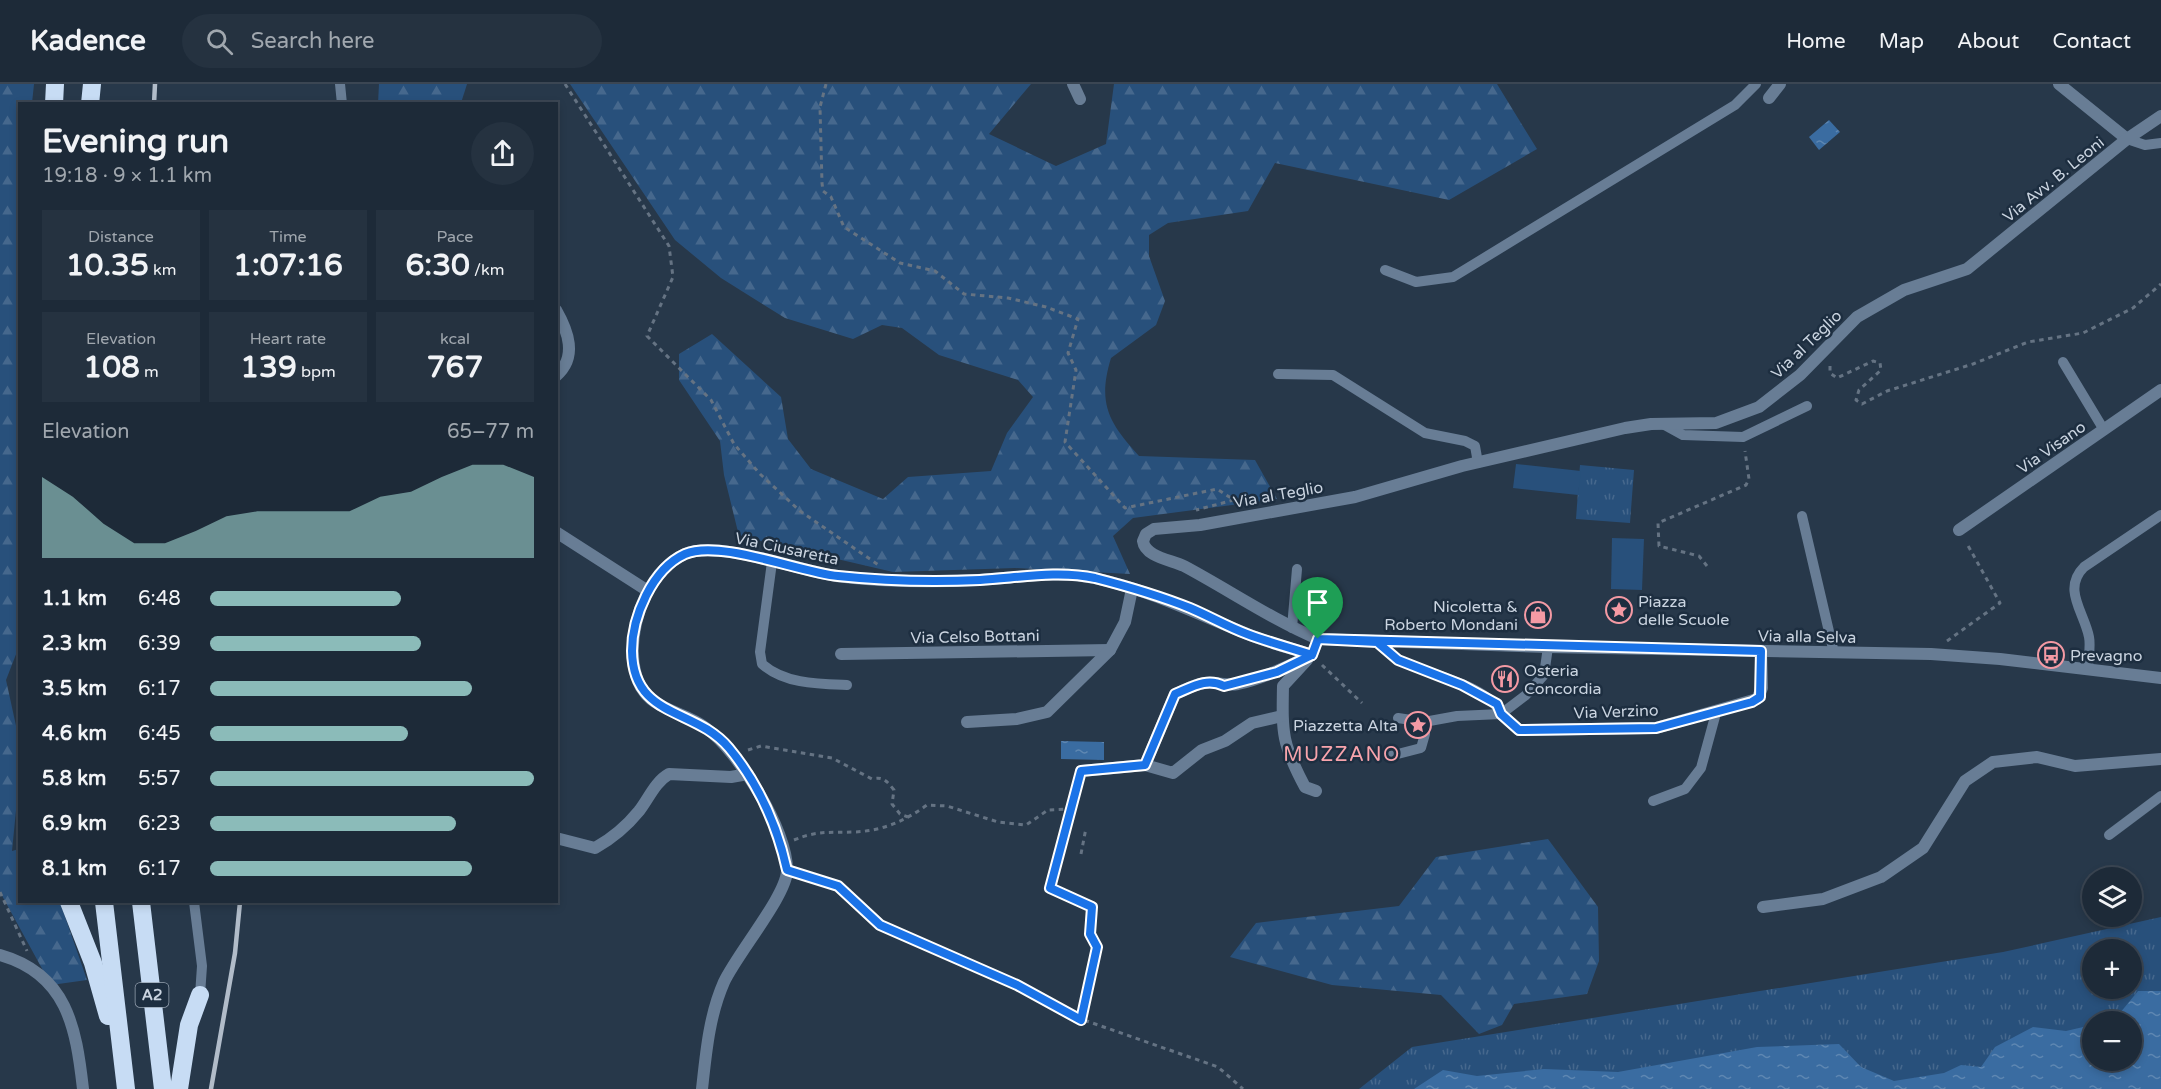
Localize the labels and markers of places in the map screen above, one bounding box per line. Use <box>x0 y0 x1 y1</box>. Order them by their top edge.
pin <box>1292 577 1343 639</box>
place label: Piazza delle Scuole <box>1638 592 1729 630</box>
place icon: Piazza delle Scuole <box>1604 595 1634 625</box>
place label: Nicoletta & Roberto Mondani <box>1384 597 1518 635</box>
shop icon: Nicoletta & Roberto Mondani <box>1523 600 1553 630</box>
bus stop icon: Prevagno <box>2036 640 2066 670</box>
place label: Prevagno <box>2070 646 2142 666</box>
place label: Osteria Concordia <box>1524 661 1602 699</box>
restaurant icon: Osteria Concordia <box>1490 664 1520 694</box>
place icon: Piazzetta Alta <box>1403 710 1433 740</box>
place label: Piazzetta Alta <box>1293 716 1398 736</box>

